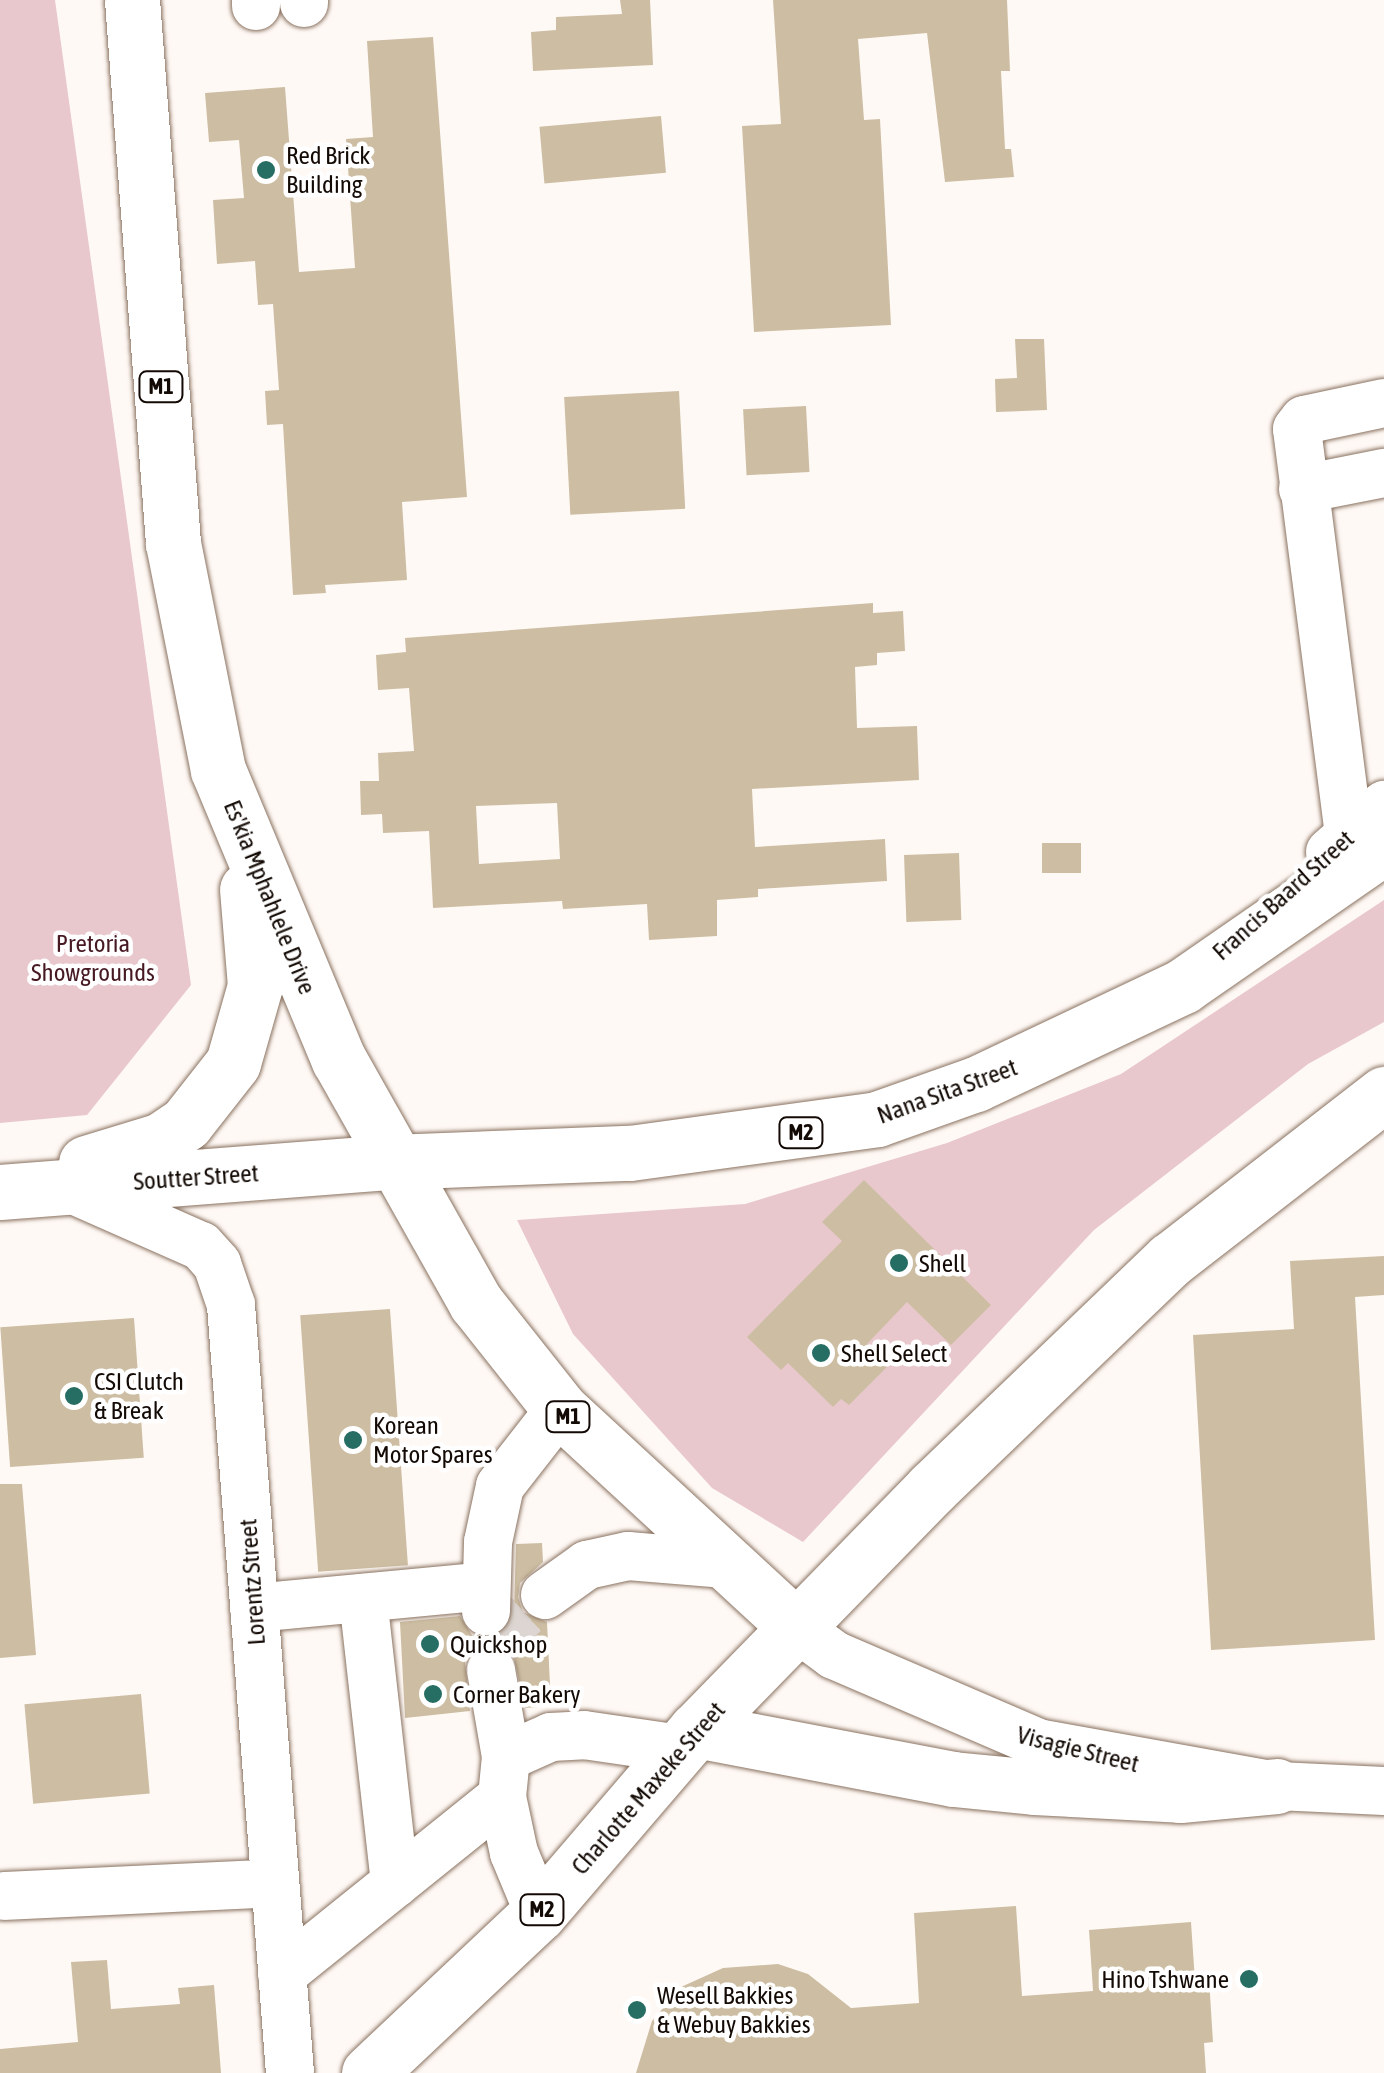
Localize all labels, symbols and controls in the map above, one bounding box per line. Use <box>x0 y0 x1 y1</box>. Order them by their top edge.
place label: Red Brick Building <box>286 141 370 200</box>
marker: Red Brick Building <box>255 159 277 181</box>
road number: M1 <box>136 370 186 404</box>
street label: Es'kia Mphahlele Drive <box>217 796 323 998</box>
street label: Francis Baard Street <box>1206 824 1360 966</box>
park label: Pretoria Showgrounds <box>31 929 155 988</box>
street label: Nana Sita Street <box>873 1052 1021 1130</box>
road number: M2 <box>776 1116 826 1150</box>
street label: Soutter Street <box>132 1158 260 1196</box>
place label: Shell <box>919 1248 966 1278</box>
marker: Shell <box>888 1252 910 1274</box>
place label: Shell Select <box>841 1338 948 1368</box>
marker: Shell Select <box>810 1342 832 1364</box>
place label: CSI Clutch & Break <box>94 1367 184 1426</box>
marker: CSI Clutch & Break <box>63 1385 85 1407</box>
road number: M1 <box>543 1400 593 1434</box>
place label: Korean Motor Spares <box>373 1411 493 1470</box>
marker: Korean Motor Spares <box>342 1429 364 1451</box>
street label: Lorentz Street <box>233 1518 271 1646</box>
place label: Quickshop <box>450 1629 547 1659</box>
marker: Quickshop <box>419 1633 441 1655</box>
place label: Corner Bakery <box>453 1679 581 1709</box>
marker: Corner Bakery <box>422 1683 444 1705</box>
street label: Charlotte Maxeke Street <box>565 1695 731 1881</box>
street label: Visagie Street <box>1014 1719 1142 1779</box>
road number: M2 <box>517 1893 567 1927</box>
place label: Hino Tshwane <box>1101 1964 1229 1994</box>
marker: Hino Tshwane <box>1238 1968 1260 1990</box>
place label: Wesell Bakkies & Webuy Bakkies <box>657 1981 810 2040</box>
marker: Wesell Bakkies & Webuy Bakkies <box>626 1999 648 2021</box>

